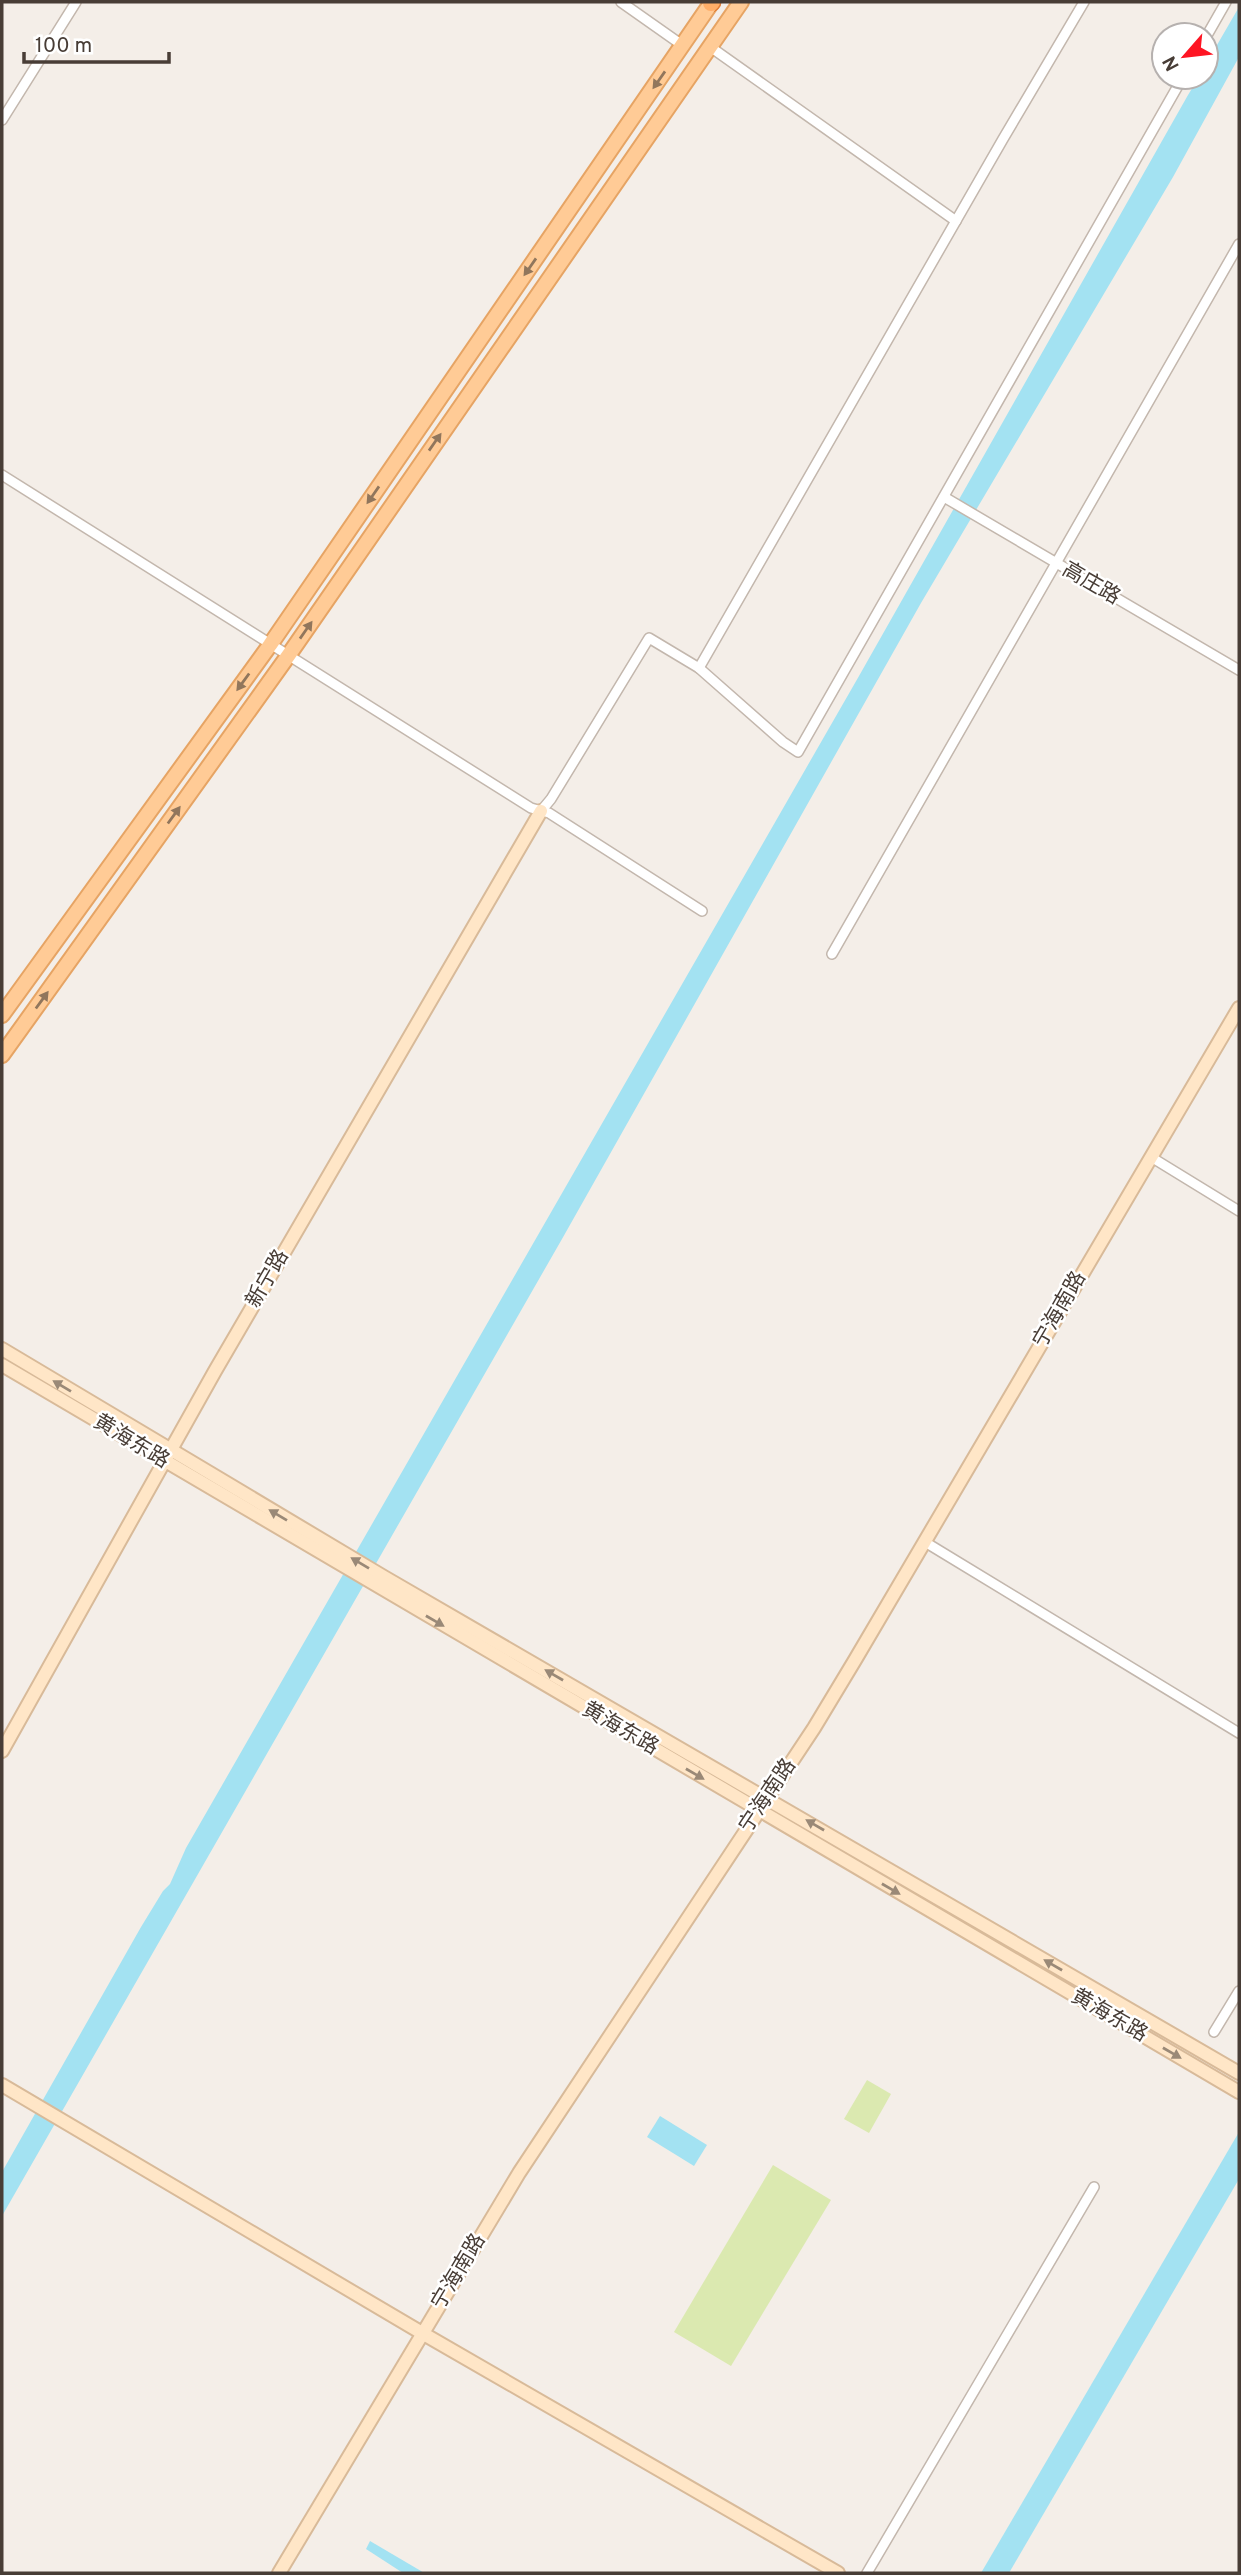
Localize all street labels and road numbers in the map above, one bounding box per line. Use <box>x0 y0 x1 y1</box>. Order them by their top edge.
street label: 高庄路 <box>1057 557 1125 611</box>
street label: 新宁路 <box>241 1245 295 1313</box>
street label: 宁海南路 <box>1027 1267 1093 1353</box>
street label: 黄海东路 <box>88 1409 174 1475</box>
street label: 黄海东路 <box>577 1696 663 1762</box>
street label: 宁海南路 <box>733 1754 803 1838</box>
street label: 黄海东路 <box>1066 1983 1152 2049</box>
street label: 宁海南路 <box>426 2229 492 2315</box>

